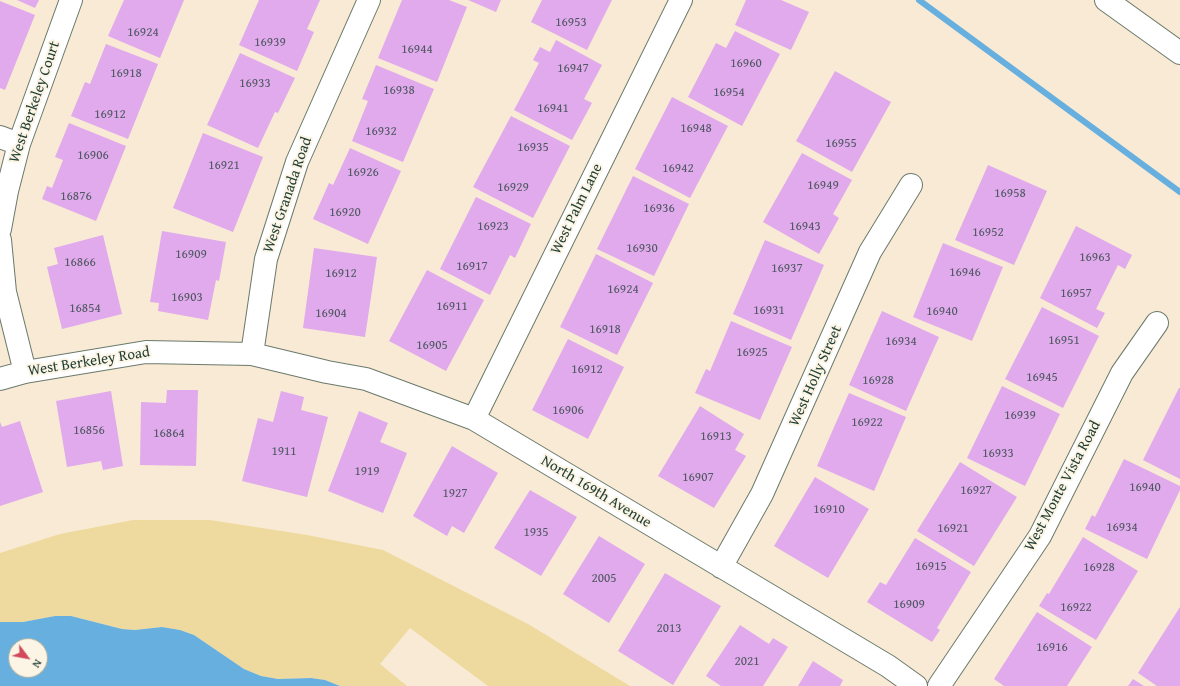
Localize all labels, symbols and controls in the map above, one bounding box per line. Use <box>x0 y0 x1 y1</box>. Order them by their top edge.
house number: 16953 <box>555 15 587 31</box>
house number: 16924 <box>127 25 159 41</box>
house number: 16939 <box>254 35 286 51</box>
street label: West Berkeley Court <box>6 39 64 165</box>
house number: 16944 <box>401 42 433 58</box>
house number: 16960 <box>730 56 762 72</box>
house number: 16947 <box>557 61 589 77</box>
house number: 16918 <box>110 66 142 82</box>
house number: 16933 <box>239 76 271 92</box>
house number: 16938 <box>383 83 415 99</box>
house number: 16954 <box>713 85 745 101</box>
house number: 16941 <box>537 101 569 117</box>
house number: 16912 <box>94 107 126 123</box>
house number: 16948 <box>680 121 712 137</box>
house number: 16932 <box>365 124 397 140</box>
street label: West Granada Road <box>260 135 316 255</box>
house number: 16955 <box>825 136 857 152</box>
house number: 16935 <box>517 140 549 156</box>
house number: 16906 <box>77 148 109 164</box>
house number: 16921 <box>208 158 240 174</box>
street label: West Palm Lane <box>547 161 607 257</box>
house number: 16942 <box>662 161 694 177</box>
house number: 16926 <box>347 165 379 181</box>
house number: 16949 <box>807 178 839 194</box>
house number: 16929 <box>497 180 529 196</box>
house number: 16958 <box>994 186 1026 202</box>
house number: 16876 <box>60 189 92 205</box>
house number: 16936 <box>643 201 675 217</box>
house number: 16920 <box>329 205 361 221</box>
house number: 16923 <box>477 219 509 235</box>
house number: 16943 <box>789 219 821 235</box>
house number: 16952 <box>972 225 1004 241</box>
house number: 16930 <box>626 241 658 257</box>
house number: 16909 <box>175 247 207 263</box>
house number: 16963 <box>1079 250 1111 266</box>
house number: 16866 <box>64 255 96 271</box>
house number: 16917 <box>456 259 488 275</box>
house number: 16937 <box>771 261 803 277</box>
house number: 16946 <box>949 265 981 281</box>
house number: 16912 <box>325 266 357 282</box>
house number: 16924 <box>607 282 639 298</box>
house number: 16957 <box>1060 286 1092 302</box>
house number: 16903 <box>171 290 203 306</box>
house number: 16911 <box>436 299 468 315</box>
house number: 16854 <box>69 301 101 317</box>
house number: 16931 <box>753 303 785 319</box>
house number: 16940 <box>926 304 958 320</box>
house number: 16904 <box>315 306 347 322</box>
house number: 16918 <box>589 322 621 338</box>
street label: West Holly Street <box>786 323 846 429</box>
house number: 16951 <box>1048 333 1080 349</box>
house number: 16934 <box>885 334 917 350</box>
house number: 16905 <box>416 338 448 354</box>
street label: West Berkeley Road <box>27 343 151 381</box>
house number: 16925 <box>736 345 768 361</box>
house number: 16912 <box>571 362 603 378</box>
house number: 16945 <box>1026 370 1058 386</box>
house number: 16928 <box>862 373 894 389</box>
house number: 16906 <box>552 403 584 419</box>
house number: 16939 <box>1004 408 1036 424</box>
house number: 16922 <box>851 415 883 431</box>
street label: West Monte Vista Road <box>1021 418 1105 554</box>
house number: 16856 <box>73 423 105 439</box>
house number: 16864 <box>153 426 185 442</box>
house number: 16913 <box>700 429 732 445</box>
house number: 1911 <box>271 444 297 460</box>
house number: 16933 <box>982 446 1014 462</box>
street label: North 169th Avenue <box>538 452 654 532</box>
house number: 1919 <box>354 464 380 480</box>
house number: 16907 <box>682 470 714 486</box>
house number: 16940 <box>1129 480 1161 496</box>
house number: 16927 <box>960 483 992 499</box>
house number: 1927 <box>442 486 468 502</box>
house number: 16910 <box>813 502 845 518</box>
house number: 16934 <box>1106 520 1138 536</box>
house number: 16921 <box>937 521 969 537</box>
house number: 1935 <box>523 525 549 541</box>
house number: 16915 <box>915 559 947 575</box>
house number: 16928 <box>1083 560 1115 576</box>
house number: 2005 <box>591 571 617 587</box>
house number: 16909 <box>893 597 925 613</box>
house number: 16922 <box>1060 600 1092 616</box>
house number: 2013 <box>656 621 682 637</box>
north arrow <box>8 638 48 678</box>
house number: 16916 <box>1036 640 1068 656</box>
house number: 2021 <box>734 654 760 670</box>
text: N <box>29 656 46 671</box>

